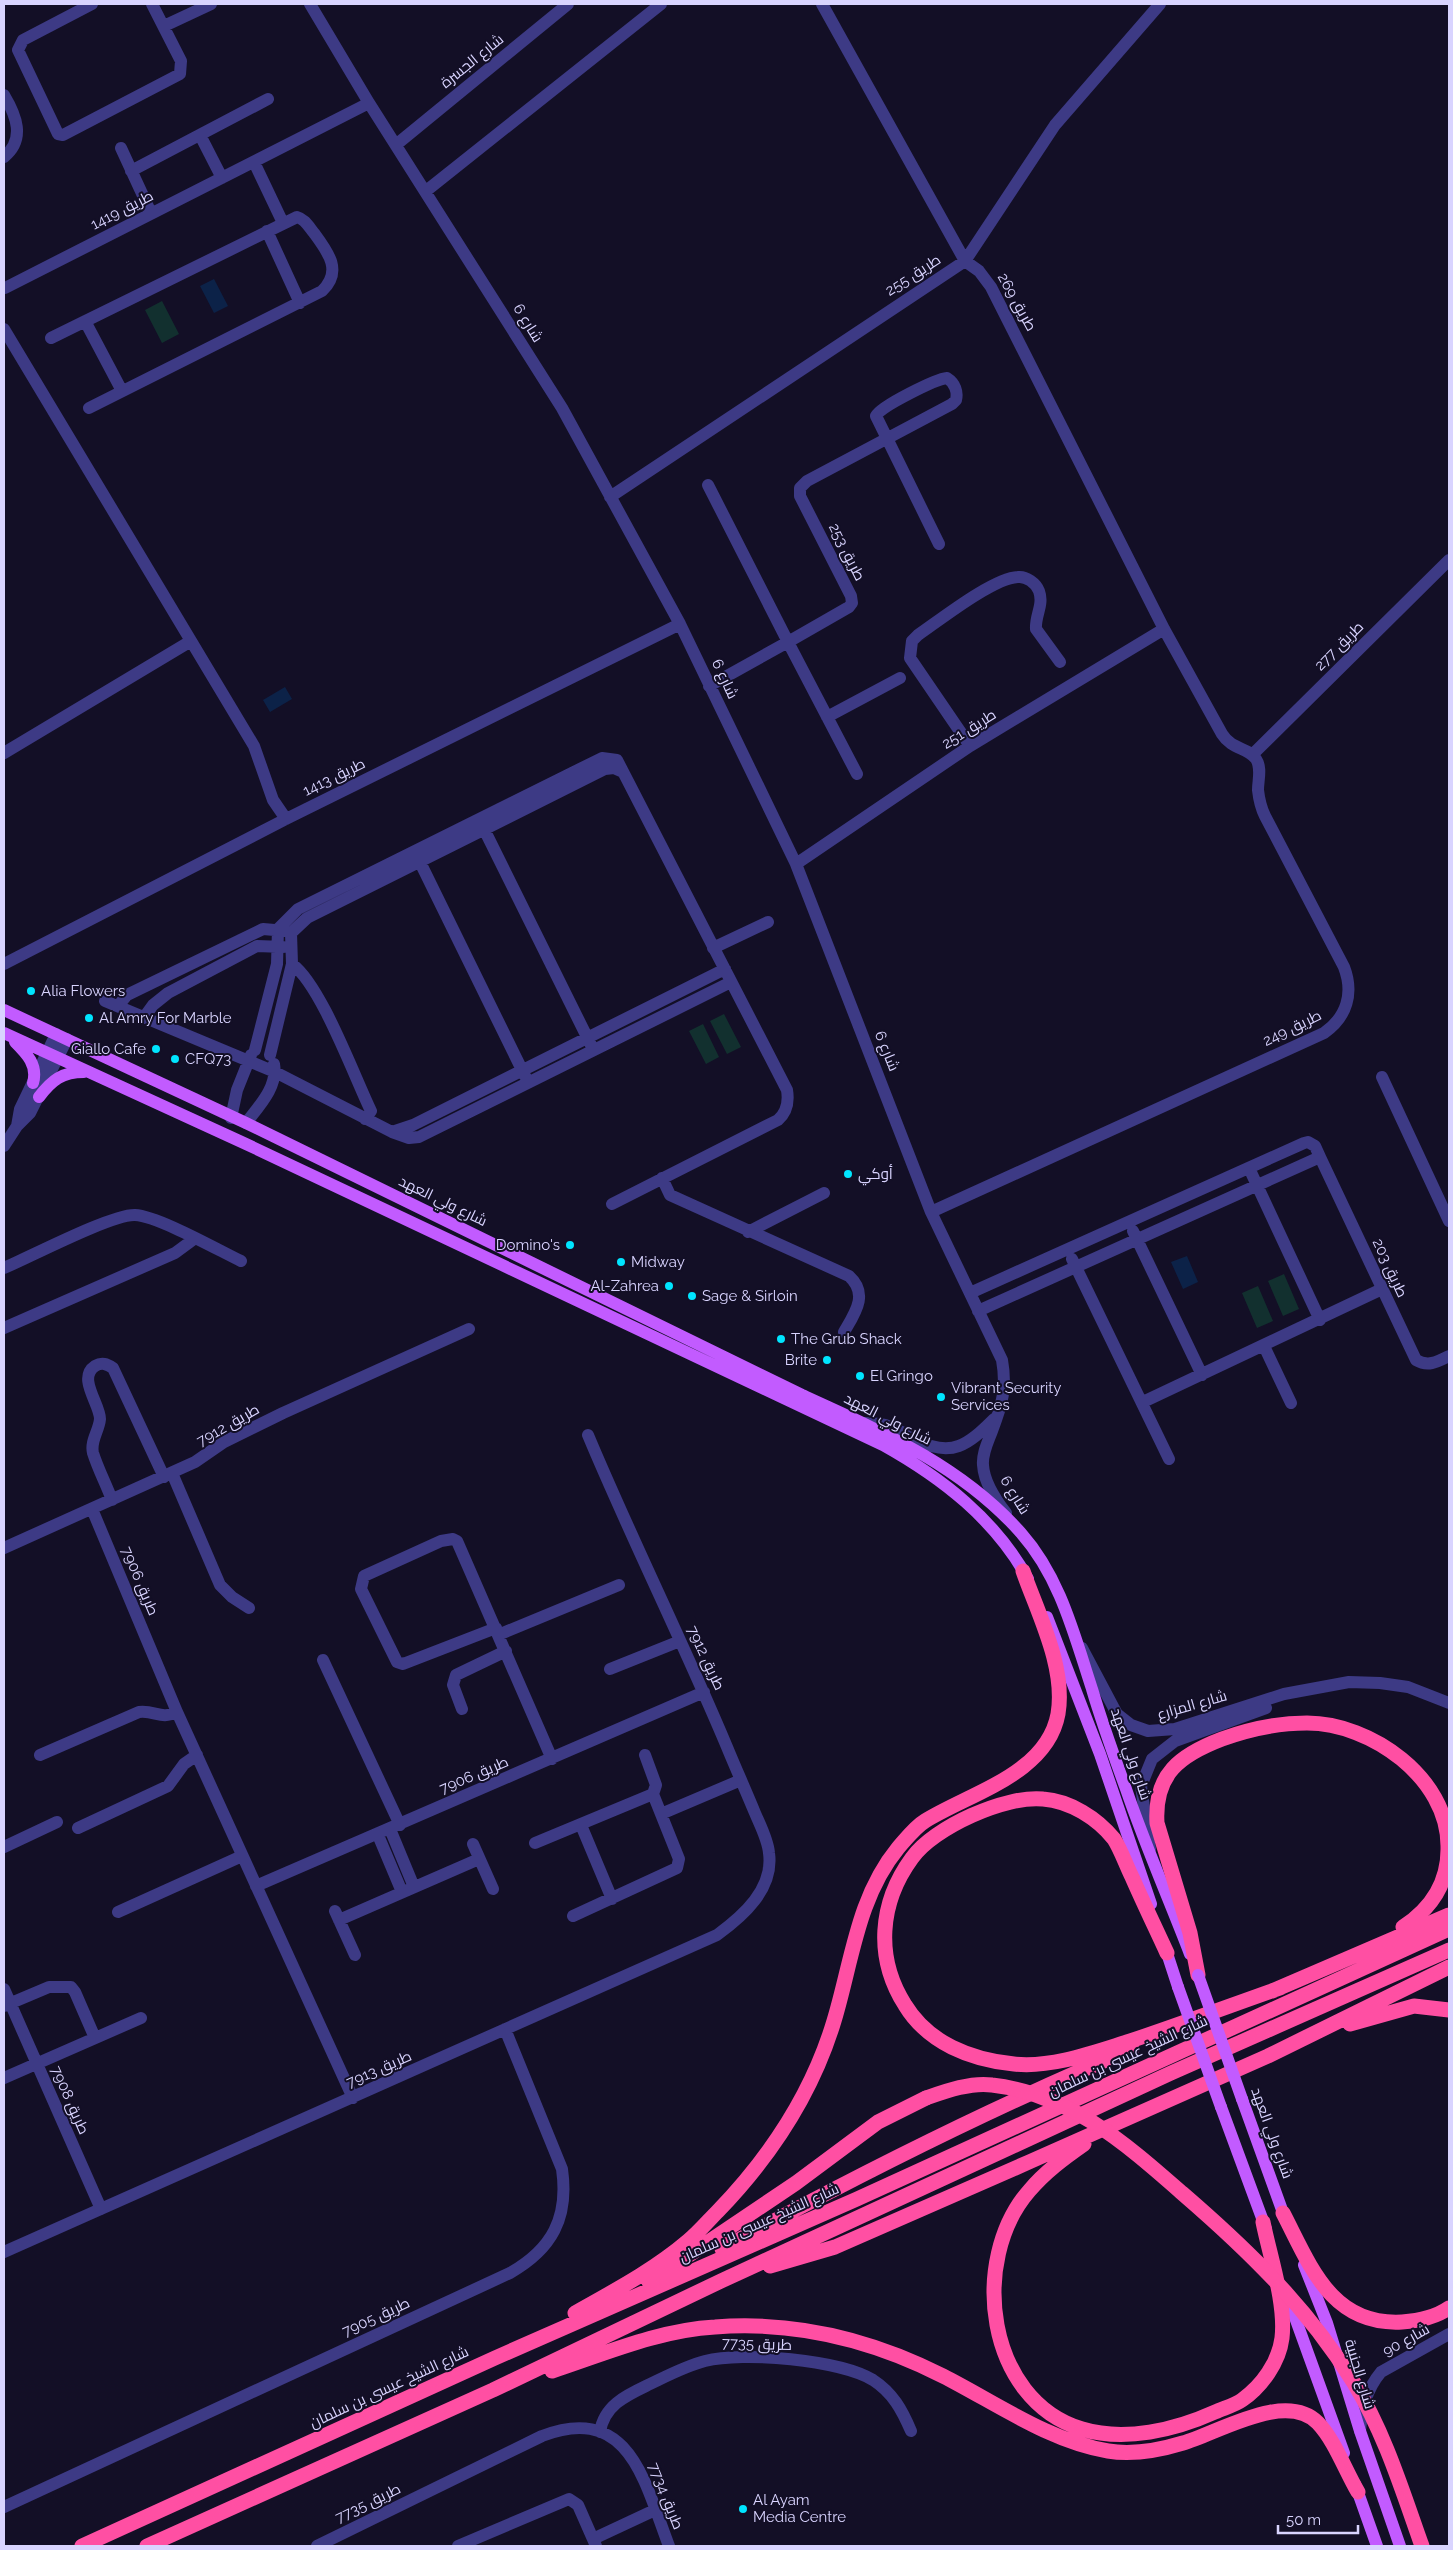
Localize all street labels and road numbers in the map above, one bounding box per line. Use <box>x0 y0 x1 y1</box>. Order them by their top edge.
street label: شارع الجسرة <box>437 30 508 93</box>
street label: طريق 1419 <box>88 187 157 234</box>
street label: طريق 255 <box>882 250 945 300</box>
street label: طريق 269 <box>993 270 1040 335</box>
street label: شارع 6 <box>508 300 547 347</box>
street label: طريق 253 <box>824 520 869 584</box>
street label: طريق 277 <box>1311 618 1368 675</box>
street label: شارع 6 <box>706 656 742 703</box>
street label: طريق 251 <box>939 705 1000 754</box>
street label: طريق 1413 <box>300 754 369 801</box>
street label: طريق 249 <box>1260 1006 1325 1051</box>
street label: شارع 6 <box>869 1028 903 1075</box>
street label: شارع ولي العهد <box>395 1172 490 1233</box>
street label: طريق 203 <box>1368 1236 1411 1301</box>
street label: شارع ولي العهد <box>840 1389 935 1451</box>
street label: طريق 7912 <box>194 1400 263 1451</box>
street label: شارع 6 <box>995 1472 1034 1519</box>
street label: طريق 7906 <box>117 1544 163 1619</box>
street label: طريق 7912 <box>682 1623 729 1694</box>
street label: شارع المزارع <box>1155 1686 1230 1725</box>
street label: شارع ولي العهد <box>1104 1706 1155 1803</box>
street label: طريق 7906 <box>437 1752 512 1798</box>
street label: شارع الشيخ عيسى بن سلمان <box>1046 2011 1211 2103</box>
street label: طريق 7913 <box>344 2047 415 2092</box>
street label: طريق 7908 <box>46 2063 93 2137</box>
street label: شارع ولي العهد <box>1244 2085 1297 2182</box>
street label: شارع الشيخ عيسى بن سلمان <box>676 2180 843 2268</box>
street label: طريق 7905 <box>339 2294 413 2341</box>
street label: شارع 90 <box>1379 2320 1434 2362</box>
street label: طريق 7735 <box>721 2334 792 2355</box>
street label: شارع الجنبية <box>1339 2337 1379 2412</box>
street label: شارع الشيخ عيسى بن سلمان <box>307 2342 472 2434</box>
street label: طريق 7734 <box>644 2460 688 2532</box>
street label: طريق 7735 <box>332 2479 404 2527</box>

